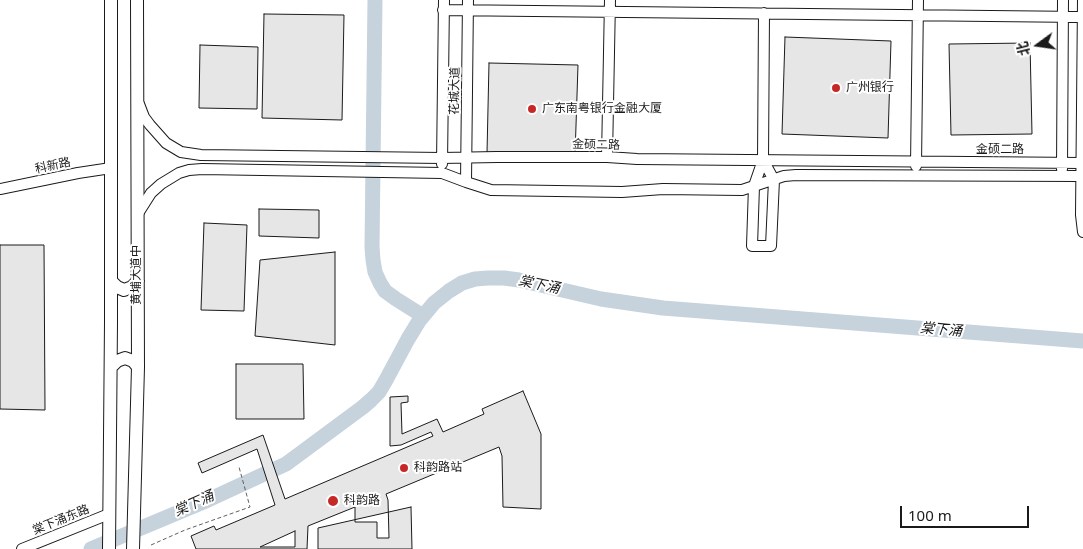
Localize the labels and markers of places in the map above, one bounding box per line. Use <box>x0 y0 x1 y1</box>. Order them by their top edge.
place label: 广州银行 <box>846 81 894 95</box>
marker: 广州银行 <box>830 82 842 94</box>
place label: 广东南粤银行金融大厦 <box>542 102 662 116</box>
marker: 广东南粤银行金融大厦 <box>526 103 538 115</box>
place label: 科韵路站 <box>414 461 462 475</box>
marker: 科韵路站 <box>398 462 410 474</box>
marker: 科韵路 <box>326 494 340 508</box>
place label: 科韵路 <box>344 494 380 508</box>

